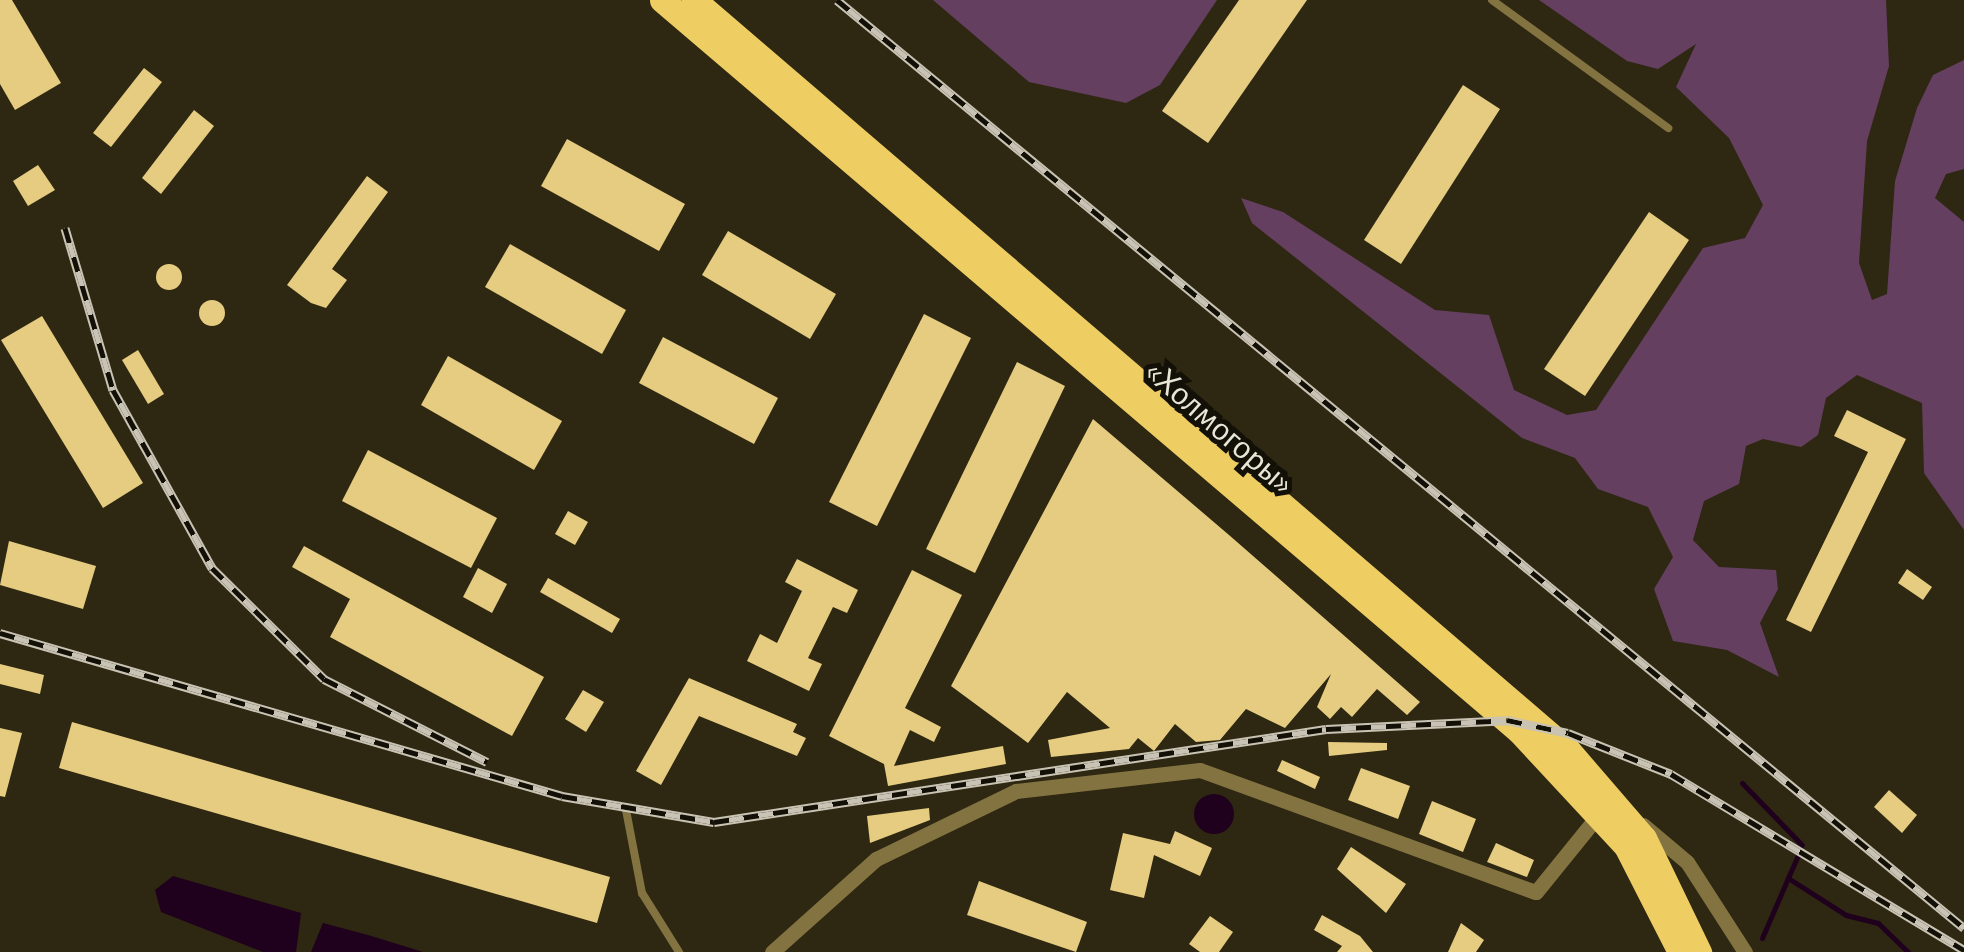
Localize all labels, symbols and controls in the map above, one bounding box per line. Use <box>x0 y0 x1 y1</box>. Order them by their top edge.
street label: «Холмогоры» <box>1135 351 1303 505</box>

